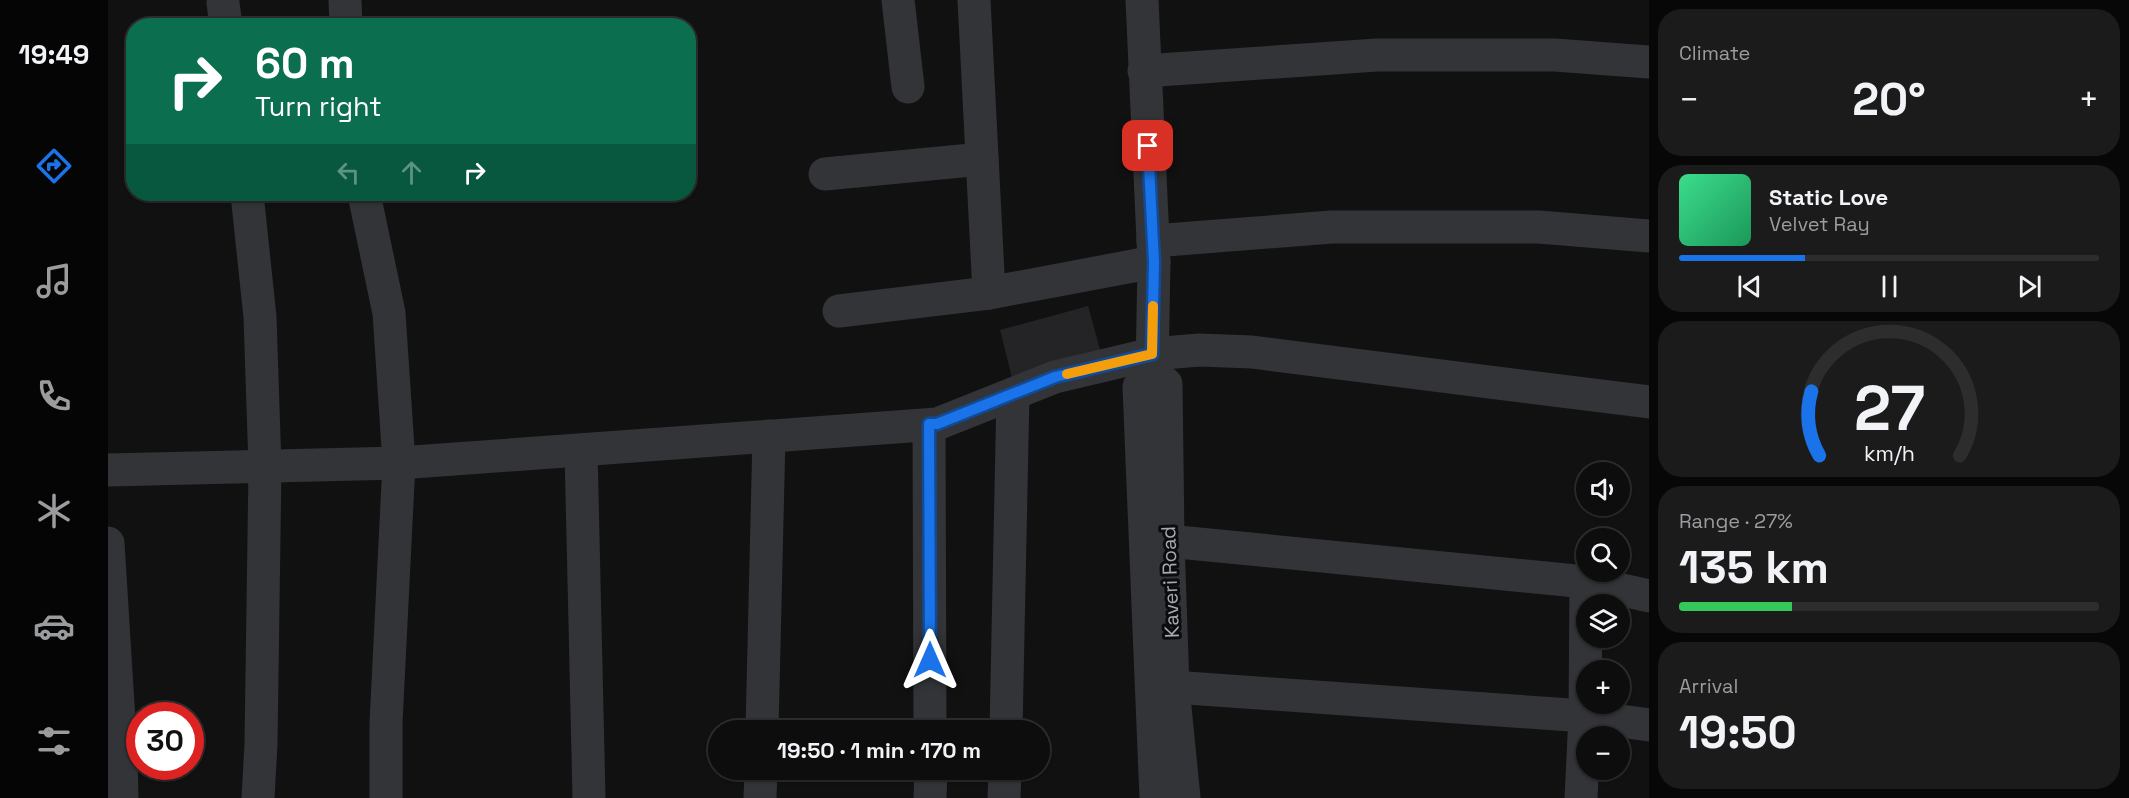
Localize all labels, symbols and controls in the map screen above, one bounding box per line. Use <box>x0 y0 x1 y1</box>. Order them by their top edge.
text: 19:49 <box>19 37 89 72</box>
text: 60 m <box>255 37 355 90</box>
text: Climate <box>1679 40 1750 66</box>
icon: right <box>156 42 234 120</box>
text: 20° <box>1852 71 1926 128</box>
text: − <box>1679 79 1699 121</box>
text: + <box>2079 79 2099 121</box>
text: Turn right <box>255 89 382 124</box>
pin <box>1122 120 1173 171</box>
icon: arrive <box>1131 129 1164 162</box>
icon: directions <box>33 145 75 187</box>
icon: left <box>332 156 365 189</box>
icon: ahead <box>395 156 428 189</box>
icon: right <box>458 156 491 189</box>
text: Static Love <box>1769 183 1888 211</box>
text: Velvet Ray <box>1769 211 1870 237</box>
icon: music <box>33 260 75 302</box>
icon: previous <box>1733 270 1766 303</box>
icon: pause <box>1873 270 1906 303</box>
icon: next <box>2013 270 2046 303</box>
text: 27 <box>1853 369 1925 448</box>
icon: phone <box>33 375 75 417</box>
text: km/h <box>1863 440 1915 467</box>
map controls <box>1576 462 1630 780</box>
button: sound <box>1576 462 1630 516</box>
icon: climate <box>33 490 75 532</box>
text: Range · 27% <box>1679 508 1793 534</box>
street label: Kaveri Road <box>1155 526 1185 638</box>
button: search <box>1576 528 1630 582</box>
text: 135 km <box>1679 539 1829 596</box>
button: layers <box>1576 594 1630 648</box>
icon: car <box>33 605 75 647</box>
position arrow <box>898 628 962 692</box>
button: + <box>1576 660 1630 714</box>
text: Arrival <box>1679 673 1738 699</box>
speed limit sign: 30 <box>126 702 204 780</box>
text: 19:50 <box>1679 704 1797 761</box>
icon: filters <box>33 720 75 762</box>
button: − <box>1576 726 1630 780</box>
text: 19:50 · 1 min · 170 m <box>777 736 981 764</box>

